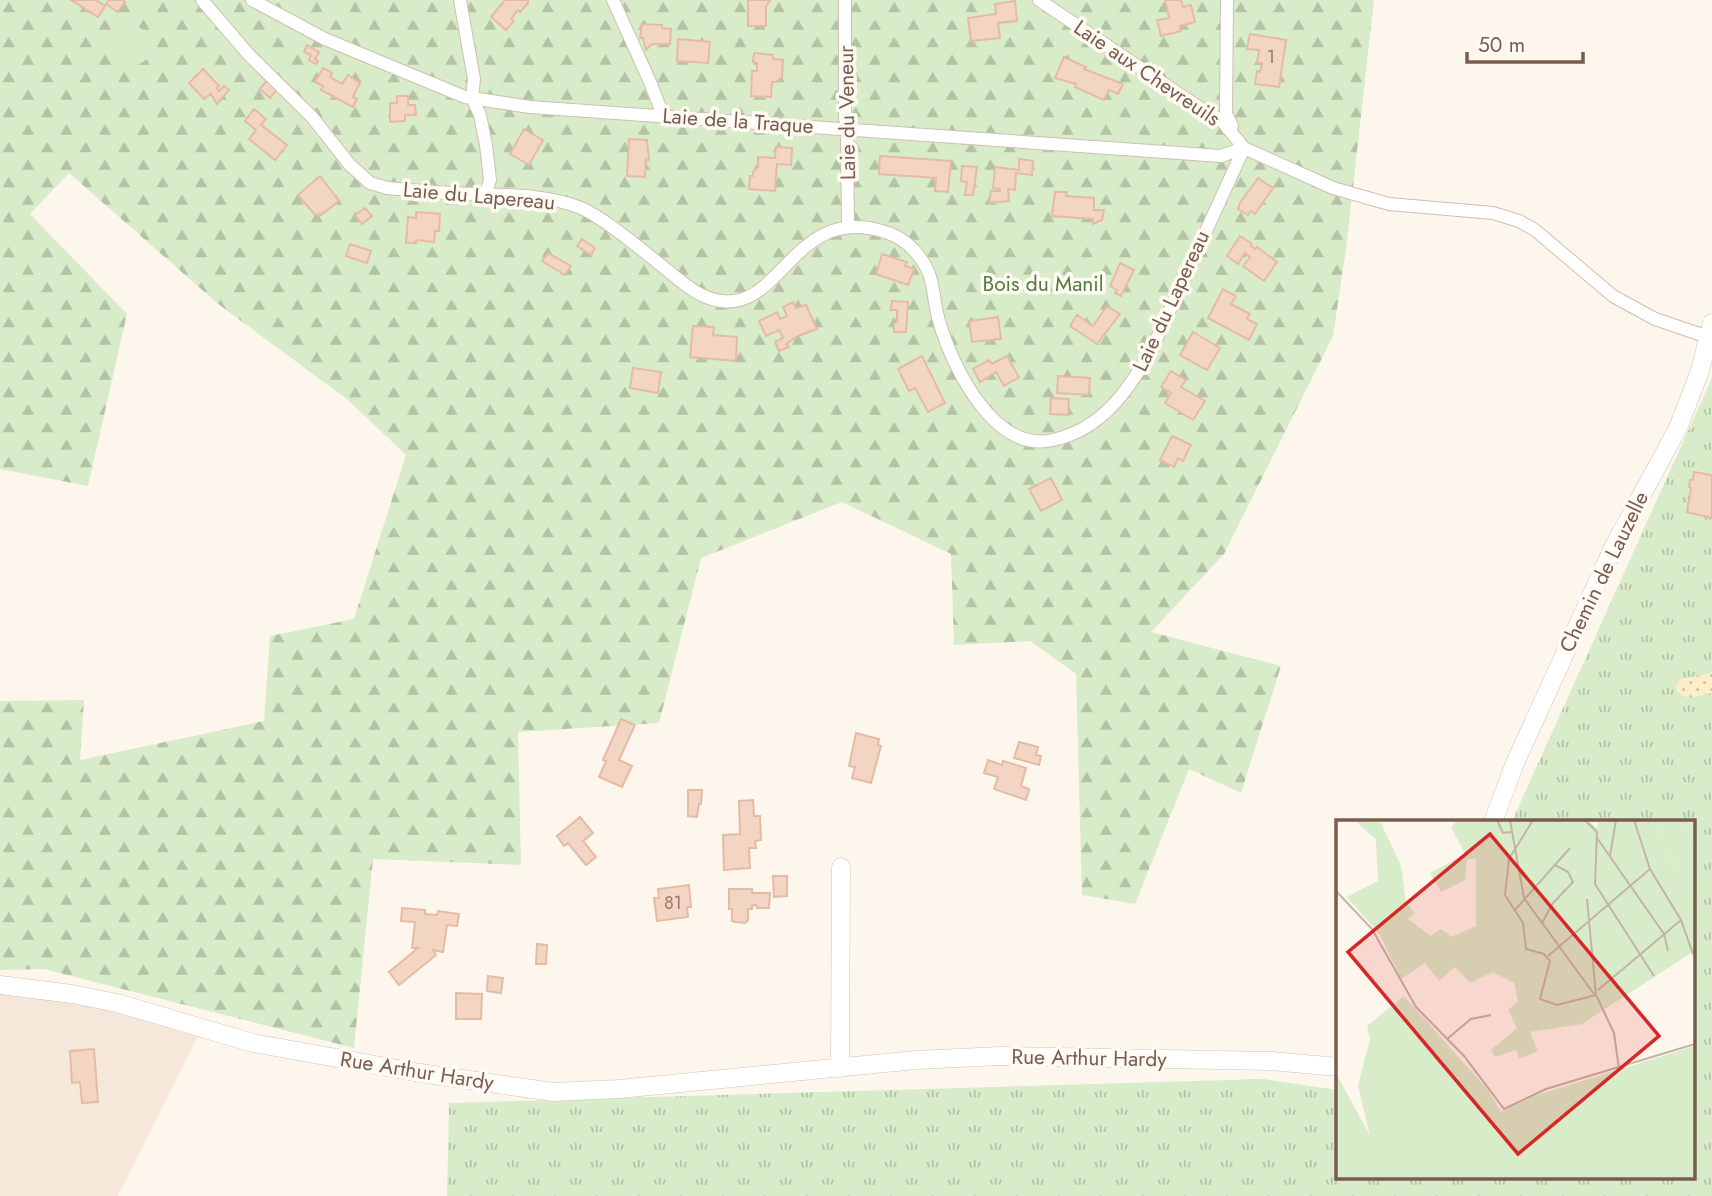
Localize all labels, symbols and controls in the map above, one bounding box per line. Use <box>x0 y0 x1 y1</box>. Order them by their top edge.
street label: Laie aux Chevreuils <box>1068 13 1226 133</box>
scale bar <box>1467 21 1582 65</box>
text: 50 m <box>1478 30 1525 60</box>
house number: 1 <box>1267 44 1275 70</box>
street label: Laie du Veneur <box>831 45 863 180</box>
street label: Laie de la Traque <box>661 101 815 141</box>
street label: Laie du Lapereau <box>402 174 556 218</box>
street label: Laie du Lapereau <box>1125 226 1217 376</box>
park label: Bois du Manil <box>982 269 1104 299</box>
street label: Chemin de Lauzelle <box>1552 486 1656 658</box>
inset map <box>1336 820 1694 1178</box>
house number: 81 <box>664 890 682 916</box>
street label: Rue Arthur Hardy <box>1011 1042 1168 1074</box>
street label: Rue Arthur Hardy <box>338 1044 497 1098</box>

